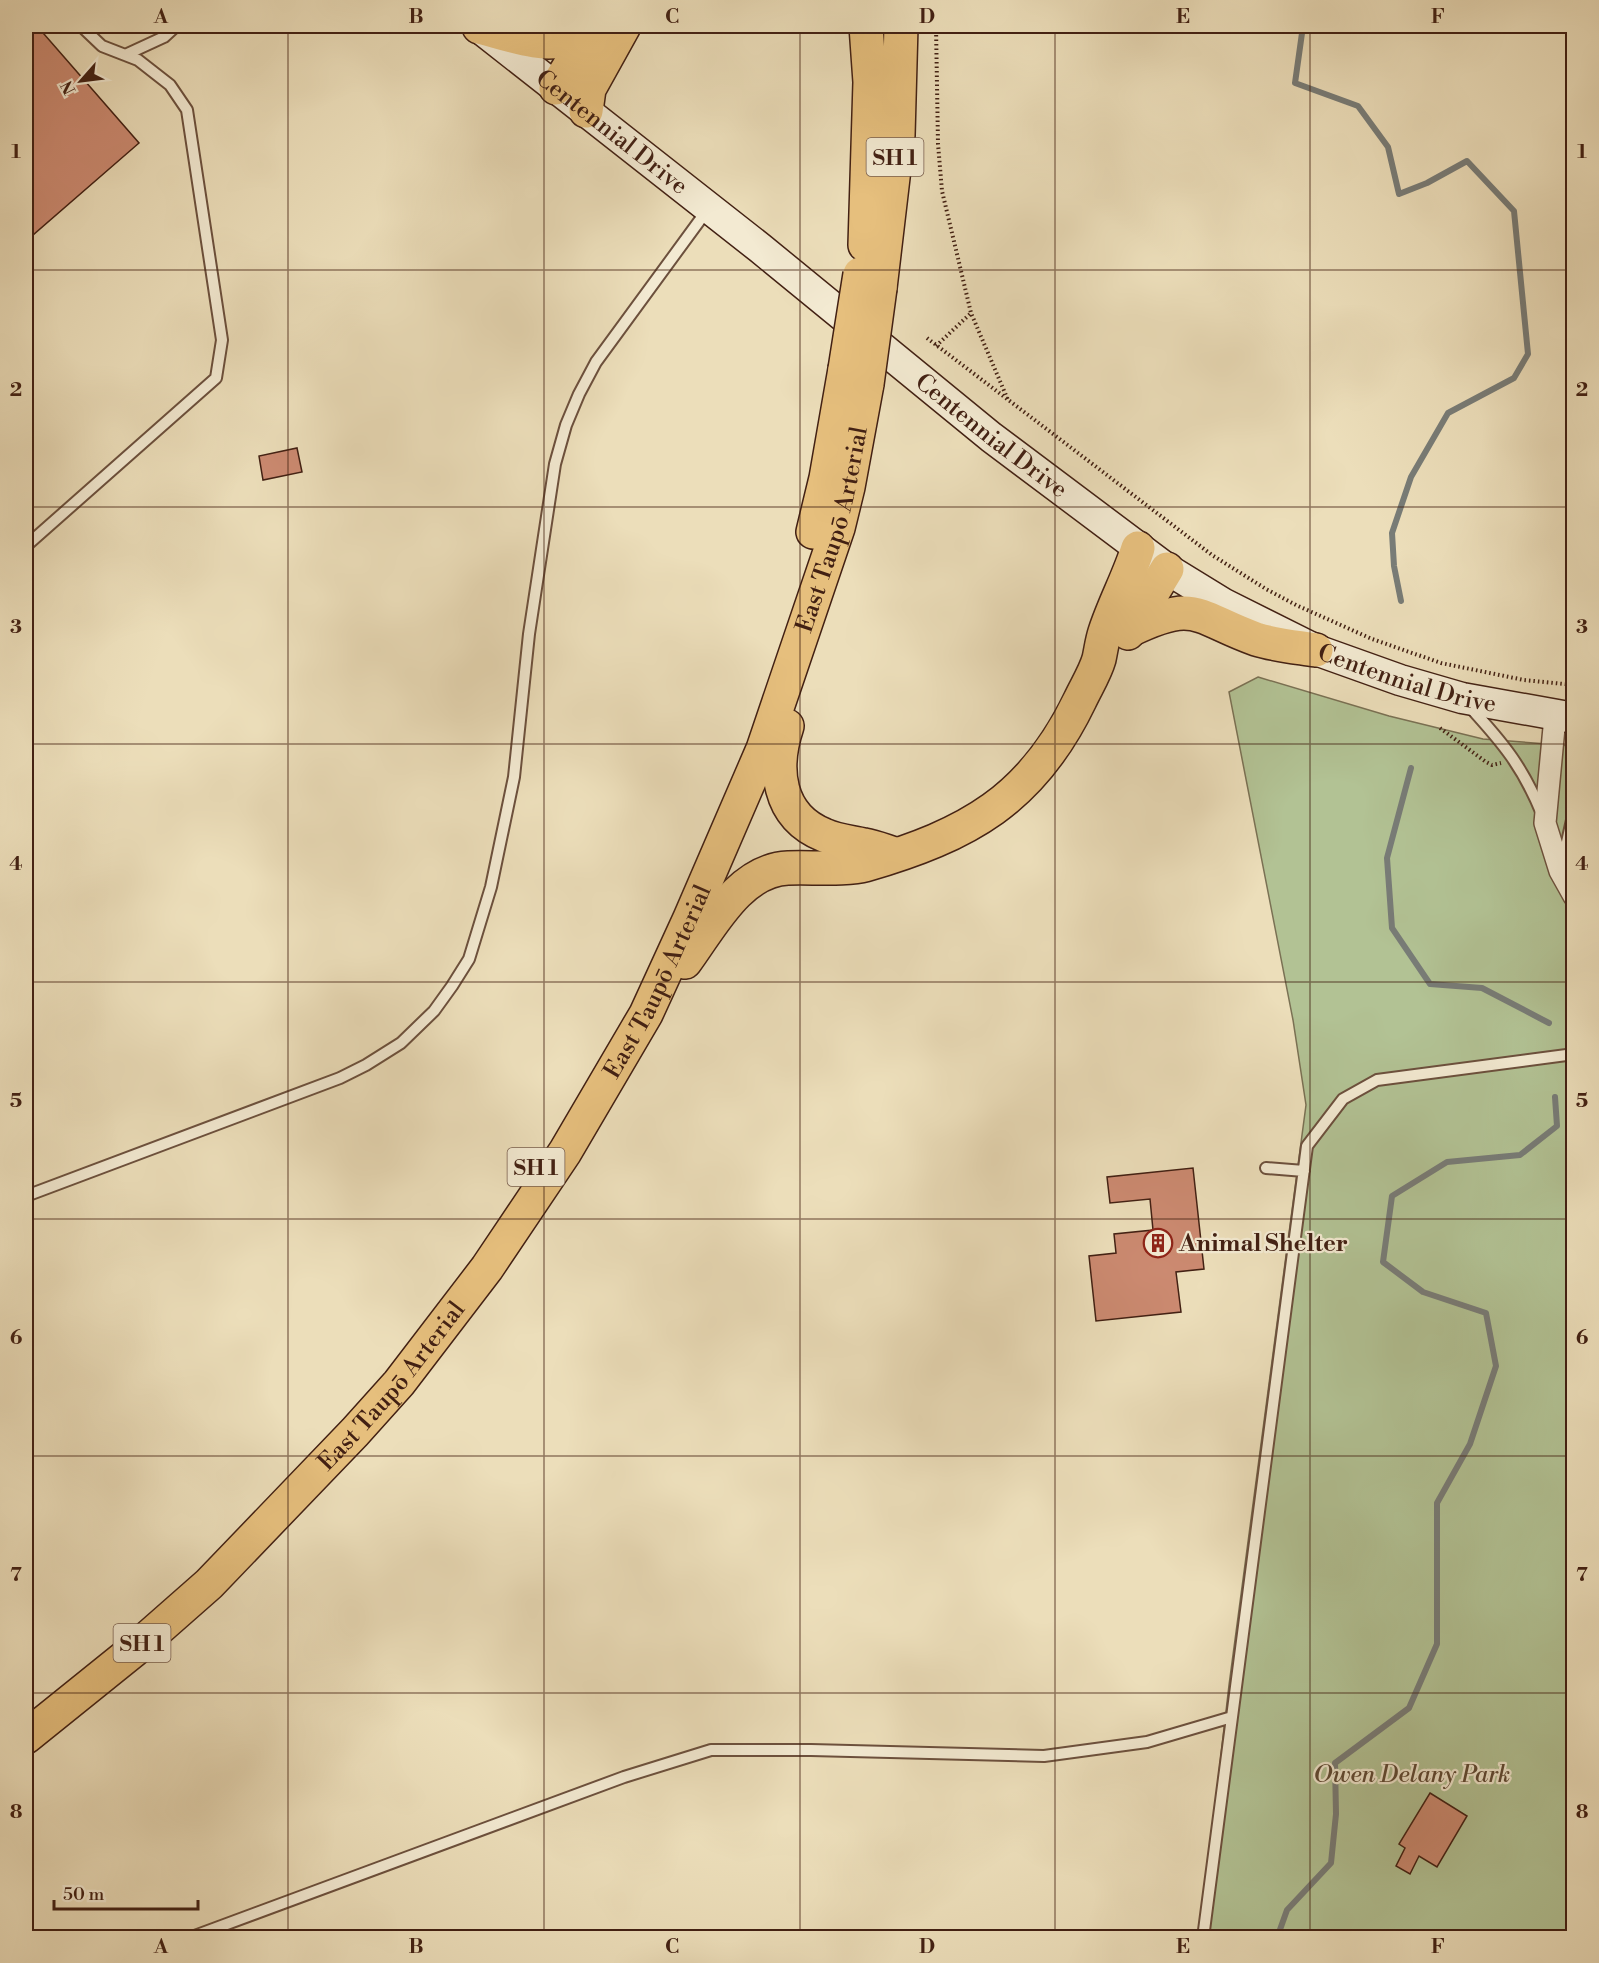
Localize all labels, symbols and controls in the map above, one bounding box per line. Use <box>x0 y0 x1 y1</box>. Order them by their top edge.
text: A <box>153 5 169 30</box>
text: B <box>408 5 424 30</box>
text: C <box>665 5 679 30</box>
text: D <box>919 5 935 30</box>
text: E <box>1176 5 1190 30</box>
text: F <box>1431 5 1445 30</box>
north arrow <box>51 51 111 111</box>
street label: Centennial Drive <box>529 64 694 202</box>
text: N <box>57 77 80 98</box>
road number: SH 1 <box>866 138 924 176</box>
text: 1 <box>11 140 21 165</box>
text: 1 <box>1577 140 1587 165</box>
street label: Centennial Drive <box>909 367 1073 505</box>
text: 2 <box>10 378 22 403</box>
text: 2 <box>1576 378 1588 403</box>
street label: East Taupō Arterial <box>790 424 875 637</box>
text: 3 <box>10 615 22 640</box>
text: 3 <box>1576 615 1588 640</box>
street label: Centennial Drive <box>1313 638 1499 720</box>
text: 4 <box>9 852 23 877</box>
text: 4 <box>1575 852 1589 877</box>
street label: East Taupō Arterial <box>597 880 719 1084</box>
text: 5 <box>10 1089 22 1114</box>
text: 5 <box>1576 1089 1588 1114</box>
road number: SH 1 <box>508 1148 564 1186</box>
building icon: Animal Shelter <box>1142 1227 1174 1259</box>
place label: Animal Shelter <box>1178 1229 1348 1259</box>
street label: East Taupō Arterial <box>312 1296 472 1477</box>
text: 6 <box>10 1326 23 1351</box>
text: 6 <box>1576 1326 1589 1351</box>
text: 7 <box>10 1563 22 1588</box>
text: 7 <box>1576 1563 1588 1588</box>
road number: SH 1 <box>114 1624 170 1662</box>
park label: Owen Delany Park <box>1314 1760 1510 1790</box>
text: 8 <box>10 1800 23 1825</box>
text: 8 <box>1576 1800 1589 1825</box>
scale bar <box>54 1873 198 1911</box>
text: 50 m <box>63 1883 105 1906</box>
text: A <box>153 1935 169 1960</box>
text: B <box>408 1935 424 1960</box>
text: C <box>665 1935 679 1960</box>
text: D <box>919 1935 935 1960</box>
text: E <box>1176 1935 1190 1960</box>
text: F <box>1431 1935 1445 1960</box>

